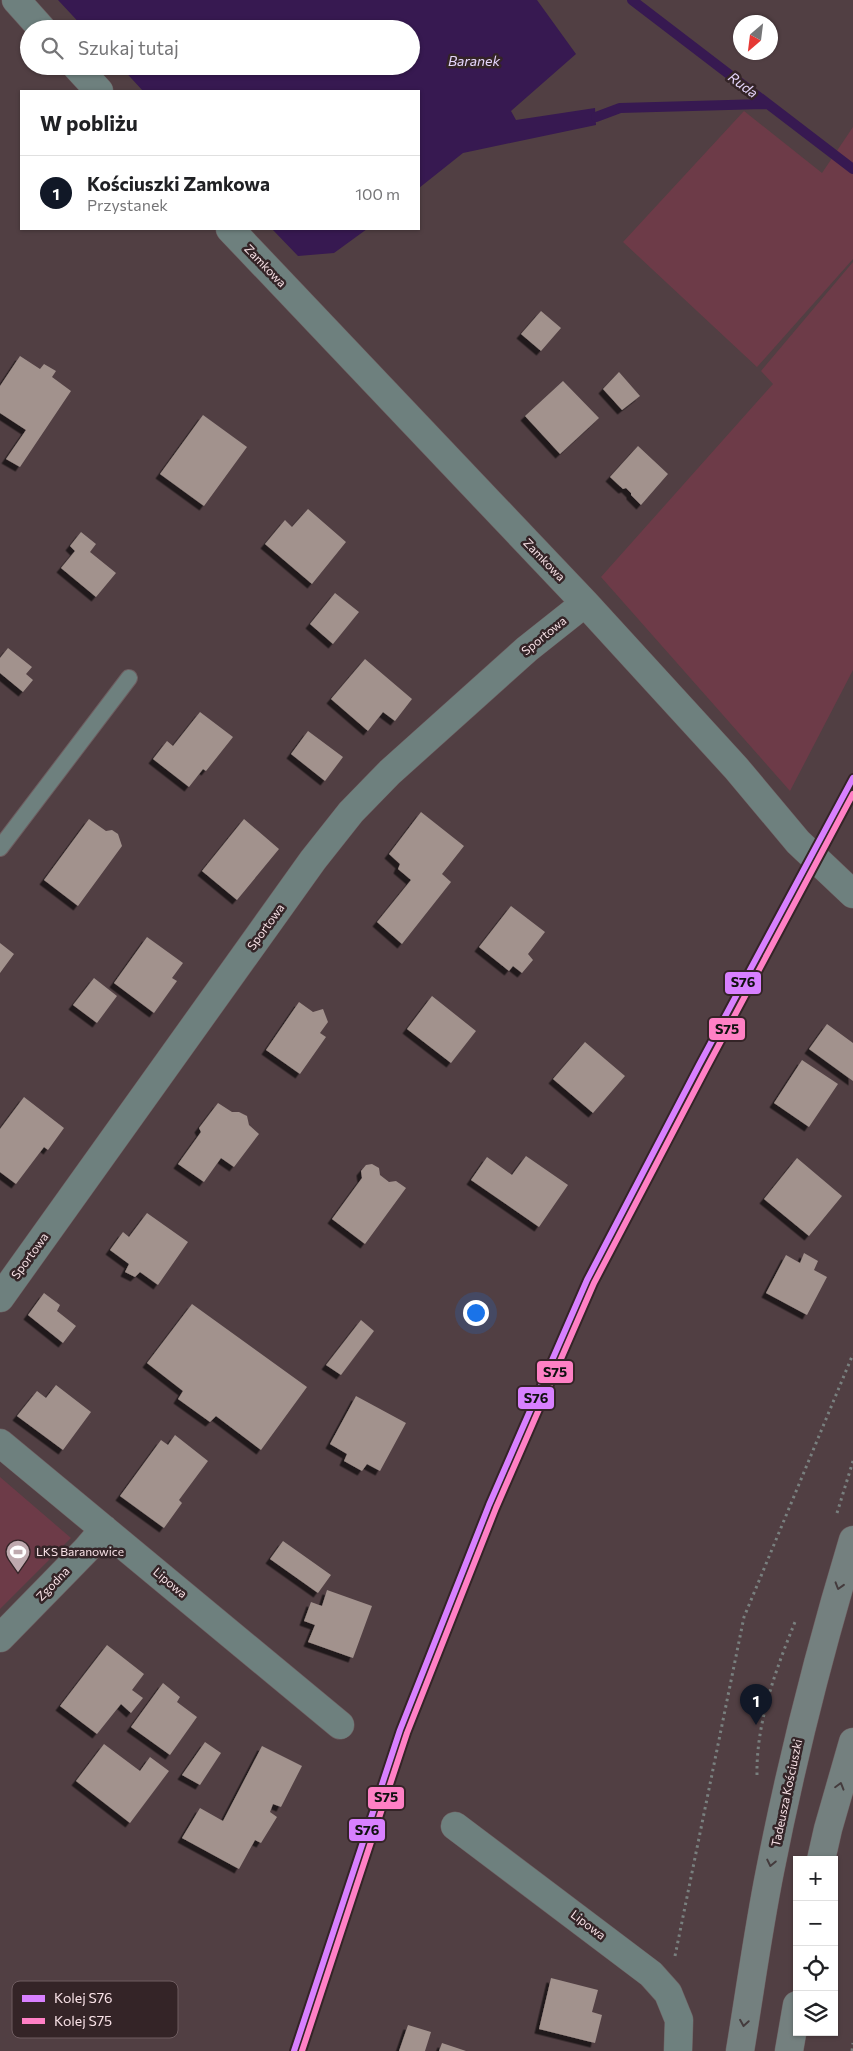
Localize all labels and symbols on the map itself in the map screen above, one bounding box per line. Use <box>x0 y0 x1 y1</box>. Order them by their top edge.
north arrow <box>733 15 778 60</box>
water label: Baranek <box>448 52 500 69</box>
water label: Ruda <box>725 68 761 101</box>
street label: Zamkowa <box>242 241 289 290</box>
street label: Zamkowa <box>521 535 568 584</box>
street label: Sportowa <box>518 613 569 658</box>
street label: Sportowa <box>244 901 287 952</box>
line badge: S76 <box>724 971 762 995</box>
text: S76 <box>731 973 756 990</box>
line badge: S75 <box>708 1017 746 1041</box>
text: S75 <box>715 1020 739 1037</box>
street label: Sportowa <box>8 1230 51 1281</box>
your location <box>463 1300 489 1326</box>
line badge: S75 <box>536 1360 574 1384</box>
text: S75 <box>543 1363 567 1380</box>
line badge: S76 <box>517 1386 555 1410</box>
text: S76 <box>524 1389 549 1406</box>
sports icon: LKS Baranowice <box>5 1539 31 1573</box>
place label: LKS Baranowice <box>36 1544 124 1558</box>
street label: Zgodna <box>33 1563 72 1603</box>
street label: Lipowa <box>151 1564 190 1600</box>
one-way arrow <box>834 1582 844 1590</box>
pin: 1 <box>740 1684 772 1725</box>
street label: Tadeusza Kościuszki <box>768 1738 804 1848</box>
one-way arrow <box>835 1782 845 1790</box>
line badge: S75 <box>367 1786 405 1810</box>
text: S75 <box>374 1788 398 1805</box>
line badge: S76 <box>348 1818 386 1842</box>
text: S76 <box>355 1821 380 1838</box>
one-way arrow <box>766 1859 777 1868</box>
street label: Lipowa <box>569 1907 609 1942</box>
legend <box>12 1981 178 2038</box>
text: Kolej S76 <box>54 1989 113 2006</box>
text: Kolej S75 <box>54 2012 112 2029</box>
one-way arrow <box>740 2019 750 2028</box>

